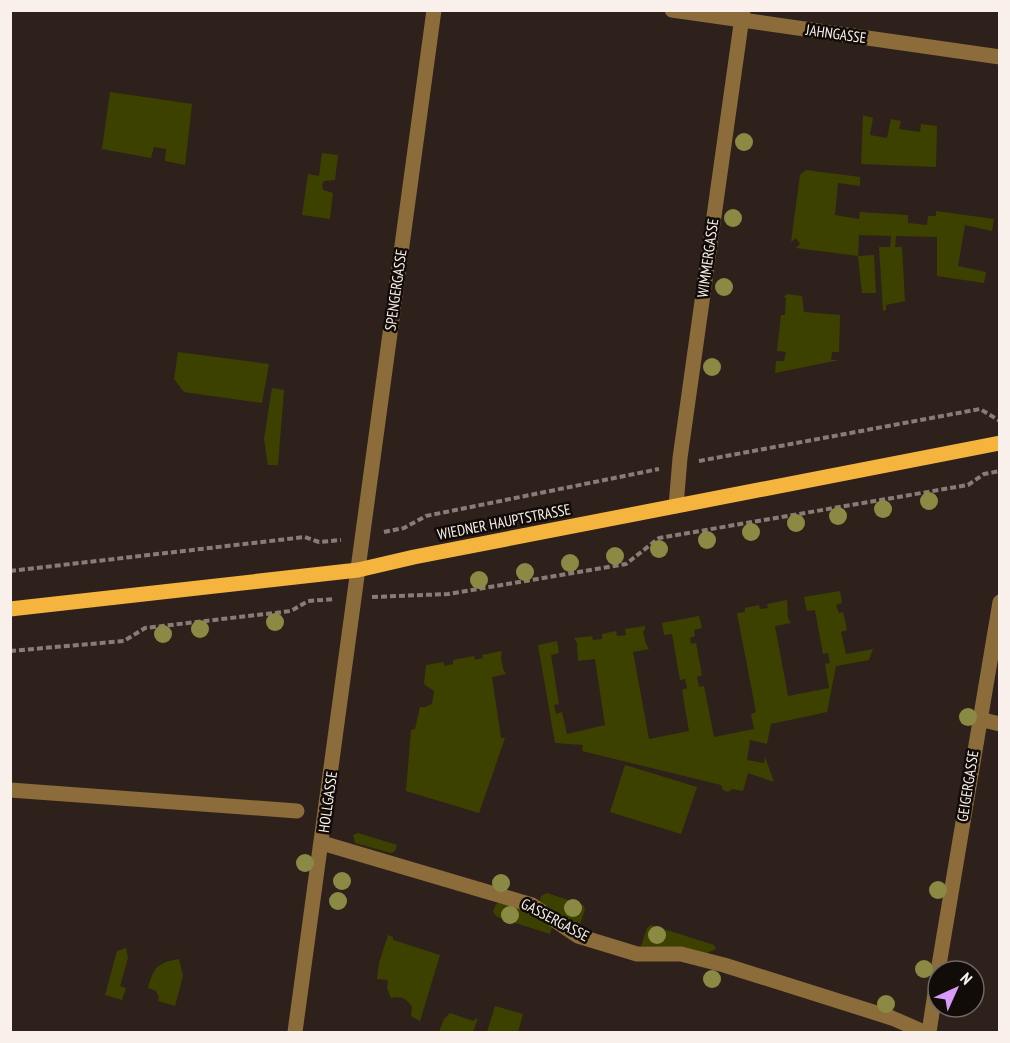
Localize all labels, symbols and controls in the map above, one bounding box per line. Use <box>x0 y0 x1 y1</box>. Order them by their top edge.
street label: JAHNGASSE <box>804 20 867 47</box>
street label: WIMMERGASSE <box>693 217 722 299</box>
street label: SPENGERGASSE <box>380 248 411 332</box>
street label: WIEDNER HAUPTSTRASSE <box>436 499 572 544</box>
street label: GEIGERGASSE <box>953 749 982 823</box>
street label: HOLLGASSE <box>314 770 341 834</box>
street label: GASSERGASSE <box>518 894 592 945</box>
north arrow <box>926 959 986 1019</box>
text: N <box>956 968 977 989</box>

